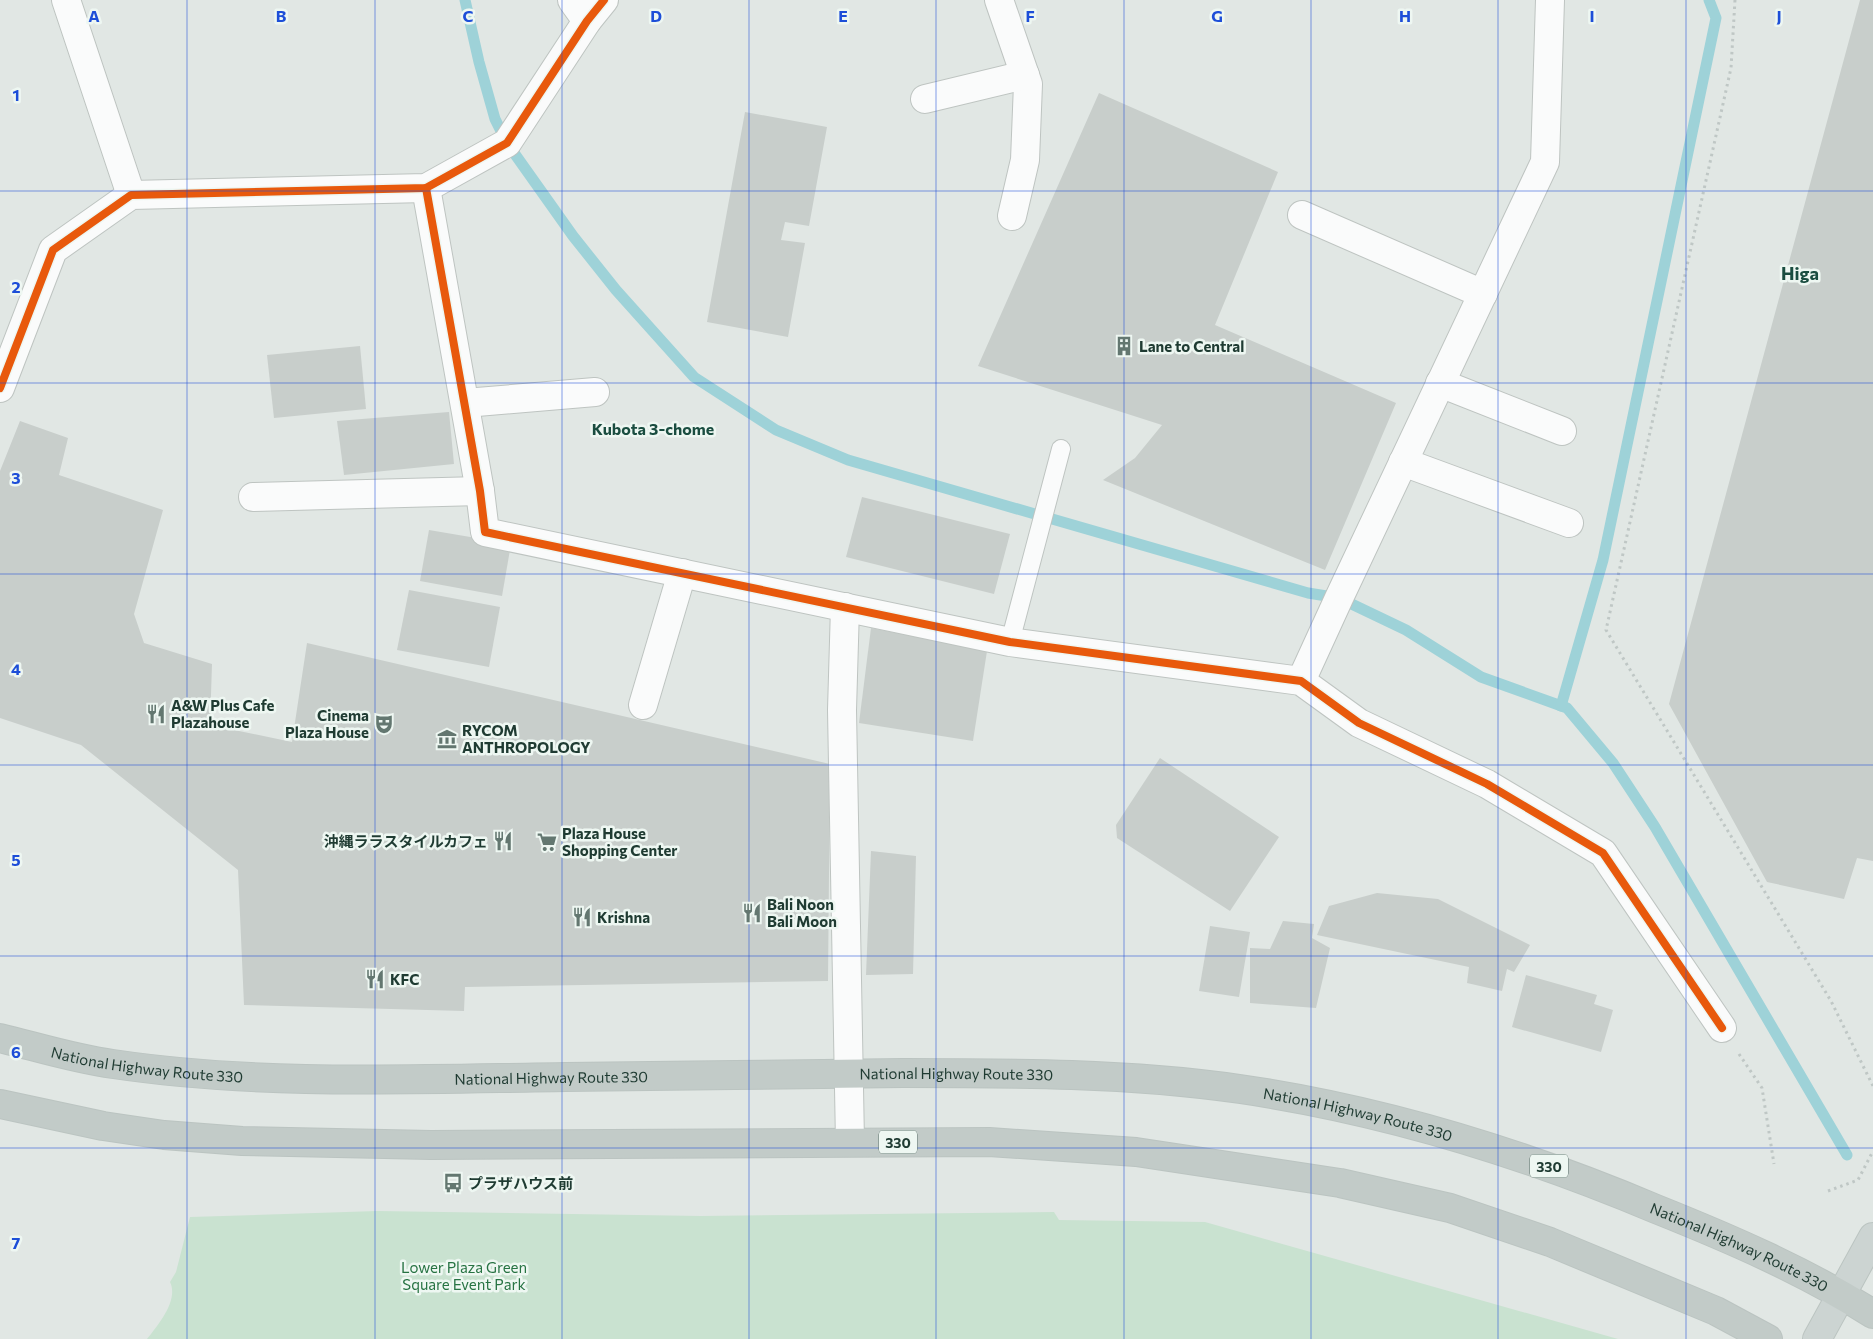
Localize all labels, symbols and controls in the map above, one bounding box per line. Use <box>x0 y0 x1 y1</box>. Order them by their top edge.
text: A <box>88 6 100 25</box>
text: B <box>276 6 287 25</box>
text: C <box>463 6 474 25</box>
text: D <box>650 6 662 25</box>
text: E <box>838 6 848 25</box>
text: F <box>1025 6 1035 25</box>
text: G <box>1211 6 1223 25</box>
text: H <box>1399 6 1411 25</box>
text: I <box>1589 6 1595 25</box>
text: J <box>1776 6 1782 25</box>
text: 1 <box>12 85 20 104</box>
district label: Higa <box>1781 262 1819 284</box>
text: 2 <box>11 277 21 296</box>
building icon: Lane to Central <box>1113 335 1135 357</box>
place label: Lane to Central <box>1139 337 1244 355</box>
district label: Kubota 3-chome <box>592 419 714 438</box>
text: 3 <box>11 468 21 487</box>
text: 4 <box>11 659 21 678</box>
place label: A&W Plus Cafe Plazahouse <box>171 696 275 731</box>
restaurant icon: A&W Plus Cafe Plazahouse <box>145 703 167 725</box>
place label: Cinema Plaza House <box>285 706 369 741</box>
theatre icon: Cinema Plaza House <box>373 713 395 735</box>
place label: RYCOM ANTHROPOLOGY <box>462 721 591 756</box>
museum icon: RYCOM ANTHROPOLOGY <box>436 728 458 750</box>
place label: Plaza House Shopping Center <box>562 824 678 859</box>
restaurant icon: 沖縄ララスタイルカフェ <box>492 830 514 852</box>
supermarket icon: Plaza House Shopping Center <box>536 831 558 853</box>
place label: 沖縄ララスタイルカフェ <box>324 832 488 850</box>
text: 5 <box>11 850 21 869</box>
place label: Bali Noon Bali Moon <box>767 895 837 930</box>
restaurant icon: Bali Noon Bali Moon <box>741 902 763 924</box>
restaurant icon: Krishna <box>571 906 593 928</box>
place label: Krishna <box>597 908 650 926</box>
restaurant icon: KFC <box>364 968 386 990</box>
place label: KFC <box>390 970 419 988</box>
text: 6 <box>11 1042 21 1061</box>
street label: National Highway Route 330 <box>49 1043 244 1086</box>
street label: National Highway Route 330 <box>859 1064 1053 1083</box>
street label: National Highway Route 330 <box>454 1067 648 1088</box>
street label: National Highway Route 330 <box>1262 1084 1455 1145</box>
road number: 330 <box>879 1130 917 1154</box>
road number: 330 <box>1530 1154 1568 1178</box>
bus stop icon: プラザハウス前 <box>442 1172 464 1194</box>
place label: プラザハウス前 <box>468 1174 573 1192</box>
street label: National Highway Route 330 <box>1648 1199 1832 1295</box>
text: 7 <box>12 1233 21 1252</box>
park label: Lower Plaza Green Square Event Park <box>401 1258 527 1293</box>

